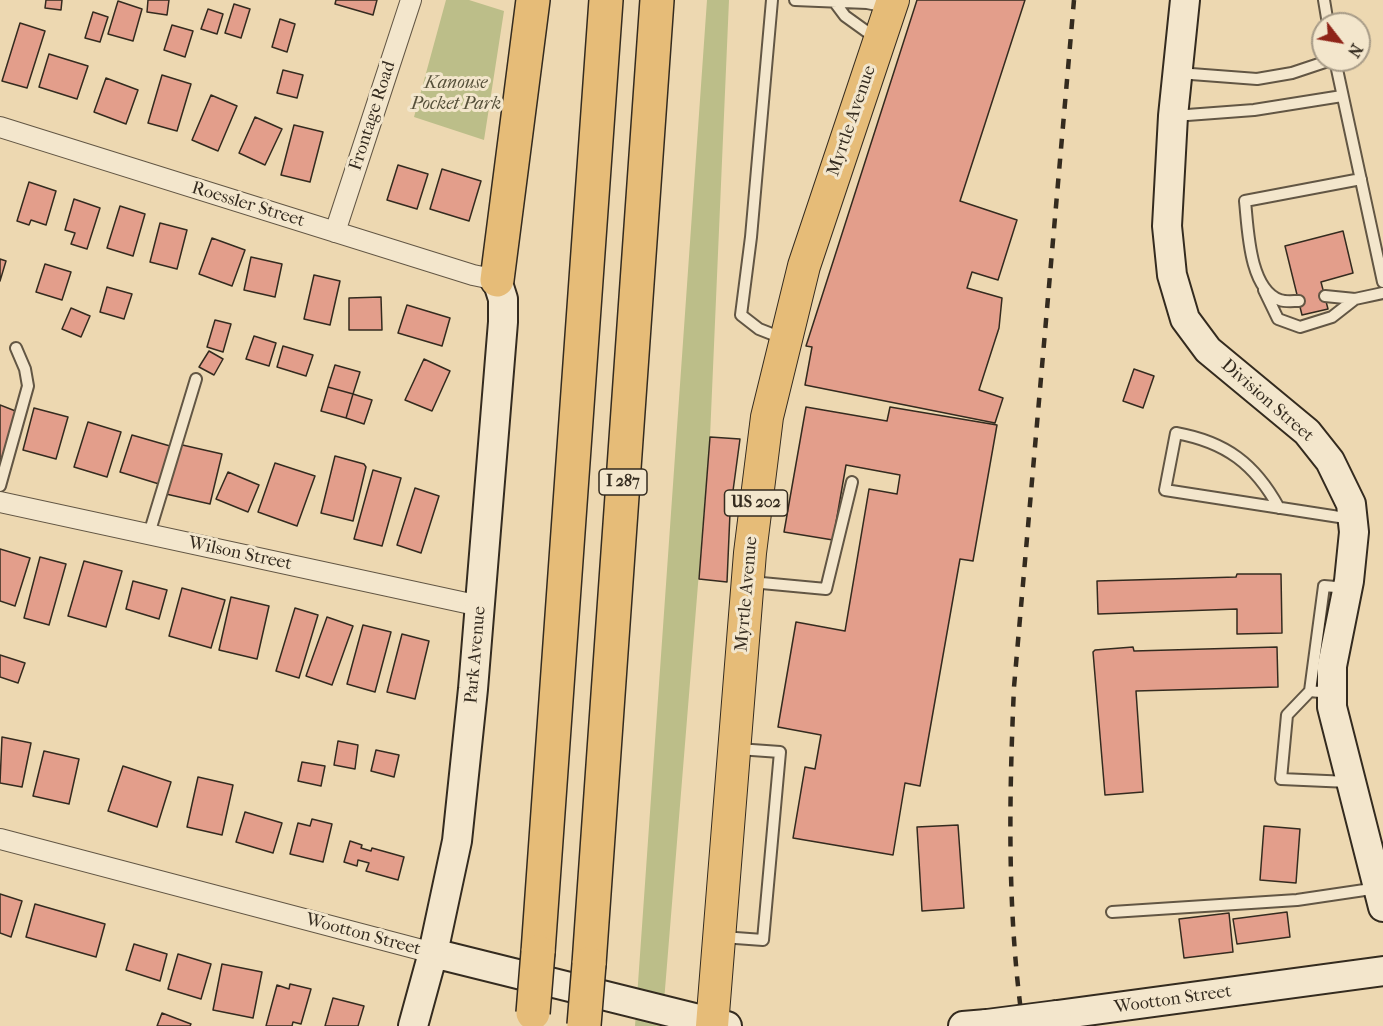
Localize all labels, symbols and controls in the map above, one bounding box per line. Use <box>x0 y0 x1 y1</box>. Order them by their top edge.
north arrow <box>1311 12 1371 72</box>
text: N <box>1344 40 1366 61</box>
street label: Frontage Road <box>345 59 401 173</box>
street label: Myrtle Avenue <box>823 63 881 179</box>
park label: Kanouse Pocket Park <box>411 73 501 116</box>
street label: Roessler Street <box>189 178 307 232</box>
street label: Division Street <box>1216 355 1318 447</box>
road number: I 287 <box>599 469 647 495</box>
road number: US 202 <box>724 490 788 516</box>
street label: Wilson Street <box>186 532 294 576</box>
street label: Myrtle Avenue <box>731 535 763 653</box>
street label: Park Avenue <box>461 605 491 705</box>
street label: Wootton Street <box>303 909 423 961</box>
street label: Wootton Street <box>1113 981 1233 1019</box>

